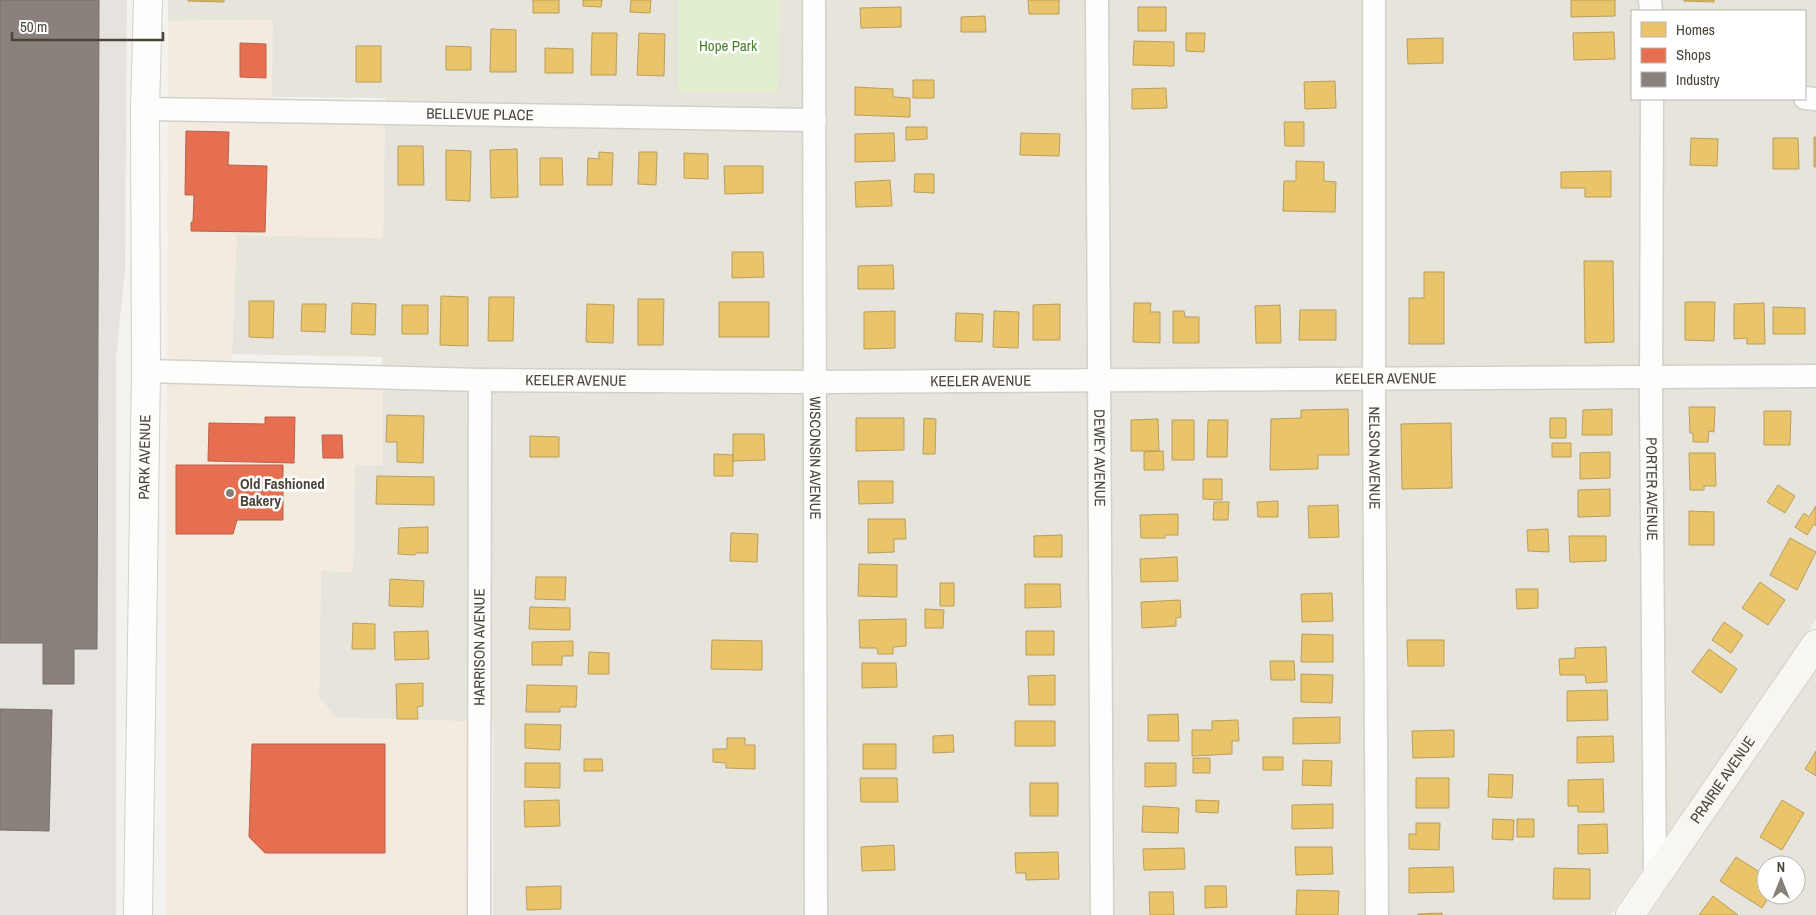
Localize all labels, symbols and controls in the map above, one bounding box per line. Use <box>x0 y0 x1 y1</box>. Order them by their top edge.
scale bar <box>12 10 164 42</box>
legend <box>1631 10 1806 100</box>
text: 50 m <box>20 16 47 37</box>
text: Homes <box>1676 19 1715 40</box>
park label: Hope Park <box>699 35 758 56</box>
text: Shops <box>1676 44 1711 65</box>
text: Industry <box>1676 69 1721 90</box>
street label: BELLEVUE PLACE <box>426 103 534 125</box>
street label: KEELER AVENUE <box>1335 367 1436 389</box>
street label: KEELER AVENUE <box>525 369 626 391</box>
street label: KEELER AVENUE <box>930 370 1031 391</box>
street label: WISCONSIN AVENUE <box>805 396 826 520</box>
street label: NELSON AVENUE <box>1364 406 1386 510</box>
street label: DEWEY AVENUE <box>1089 409 1111 507</box>
street label: PARK AVENUE <box>133 414 155 500</box>
street label: PORTER AVENUE <box>1641 437 1663 541</box>
place label: Old Fashioned Bakery <box>240 473 325 511</box>
marker: Old Fashioned Bakery <box>224 487 236 499</box>
street label: HARRISON AVENUE <box>468 588 490 706</box>
street label: PRAIRIE AVENUE <box>1685 732 1760 827</box>
north arrow <box>1756 855 1806 905</box>
text: N <box>1777 858 1785 876</box>

